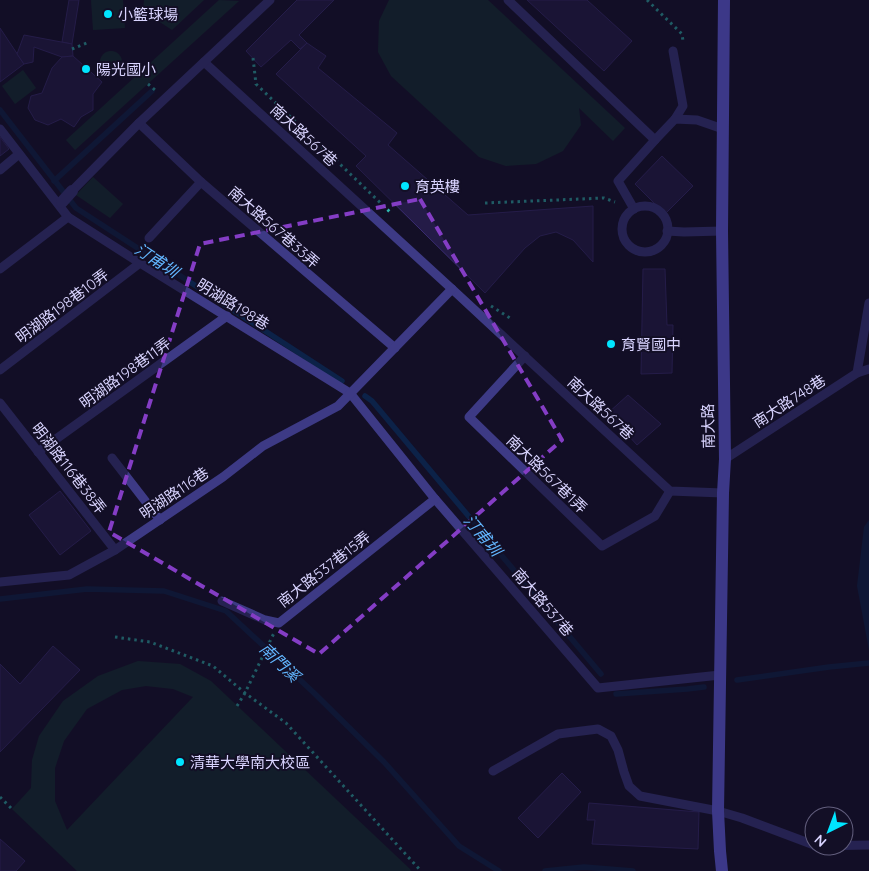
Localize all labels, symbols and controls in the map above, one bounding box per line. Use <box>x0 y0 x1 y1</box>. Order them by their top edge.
place label: 小籃球場 <box>118 5 178 24</box>
marker: 小籃球場 <box>102 8 114 20</box>
place label: 陽光國小 <box>96 60 156 79</box>
marker: 陽光國小 <box>80 63 92 75</box>
street label: 南大路567巷 <box>266 100 342 170</box>
place label: 育英樓 <box>415 177 460 196</box>
marker: 育英樓 <box>399 180 411 192</box>
street label: 南大路567巷33弄 <box>224 182 324 272</box>
water label: 汀甫圳 <box>131 239 184 283</box>
street label: 明湖路198巷10弄 <box>12 265 112 347</box>
street label: 明湖路198巷 <box>193 274 273 334</box>
street label: 明湖路198巷11弄 <box>76 334 174 412</box>
place label: 育賢國中 <box>621 335 681 354</box>
marker: 育賢國中 <box>605 338 617 350</box>
street label: 南大路748巷 <box>749 370 829 432</box>
street label: 南大路567巷 <box>564 372 638 444</box>
street label: 南大路 <box>698 403 718 449</box>
street label: 明湖路116巷38弄 <box>28 419 110 517</box>
street label: 南大路567巷1弄 <box>503 431 591 517</box>
street label: 明湖路116巷 <box>136 463 212 523</box>
water label: 汀甫圳 <box>460 510 507 561</box>
street label: 南大路537巷15弄 <box>274 527 374 611</box>
street label: 南大路537巷 <box>508 564 578 640</box>
water label: 南門溪 <box>256 638 306 687</box>
place label: 清華大學南大校區 <box>190 753 310 772</box>
marker: 清華大學南大校區 <box>174 756 186 768</box>
north arrow <box>804 806 854 856</box>
text: N <box>810 831 830 851</box>

